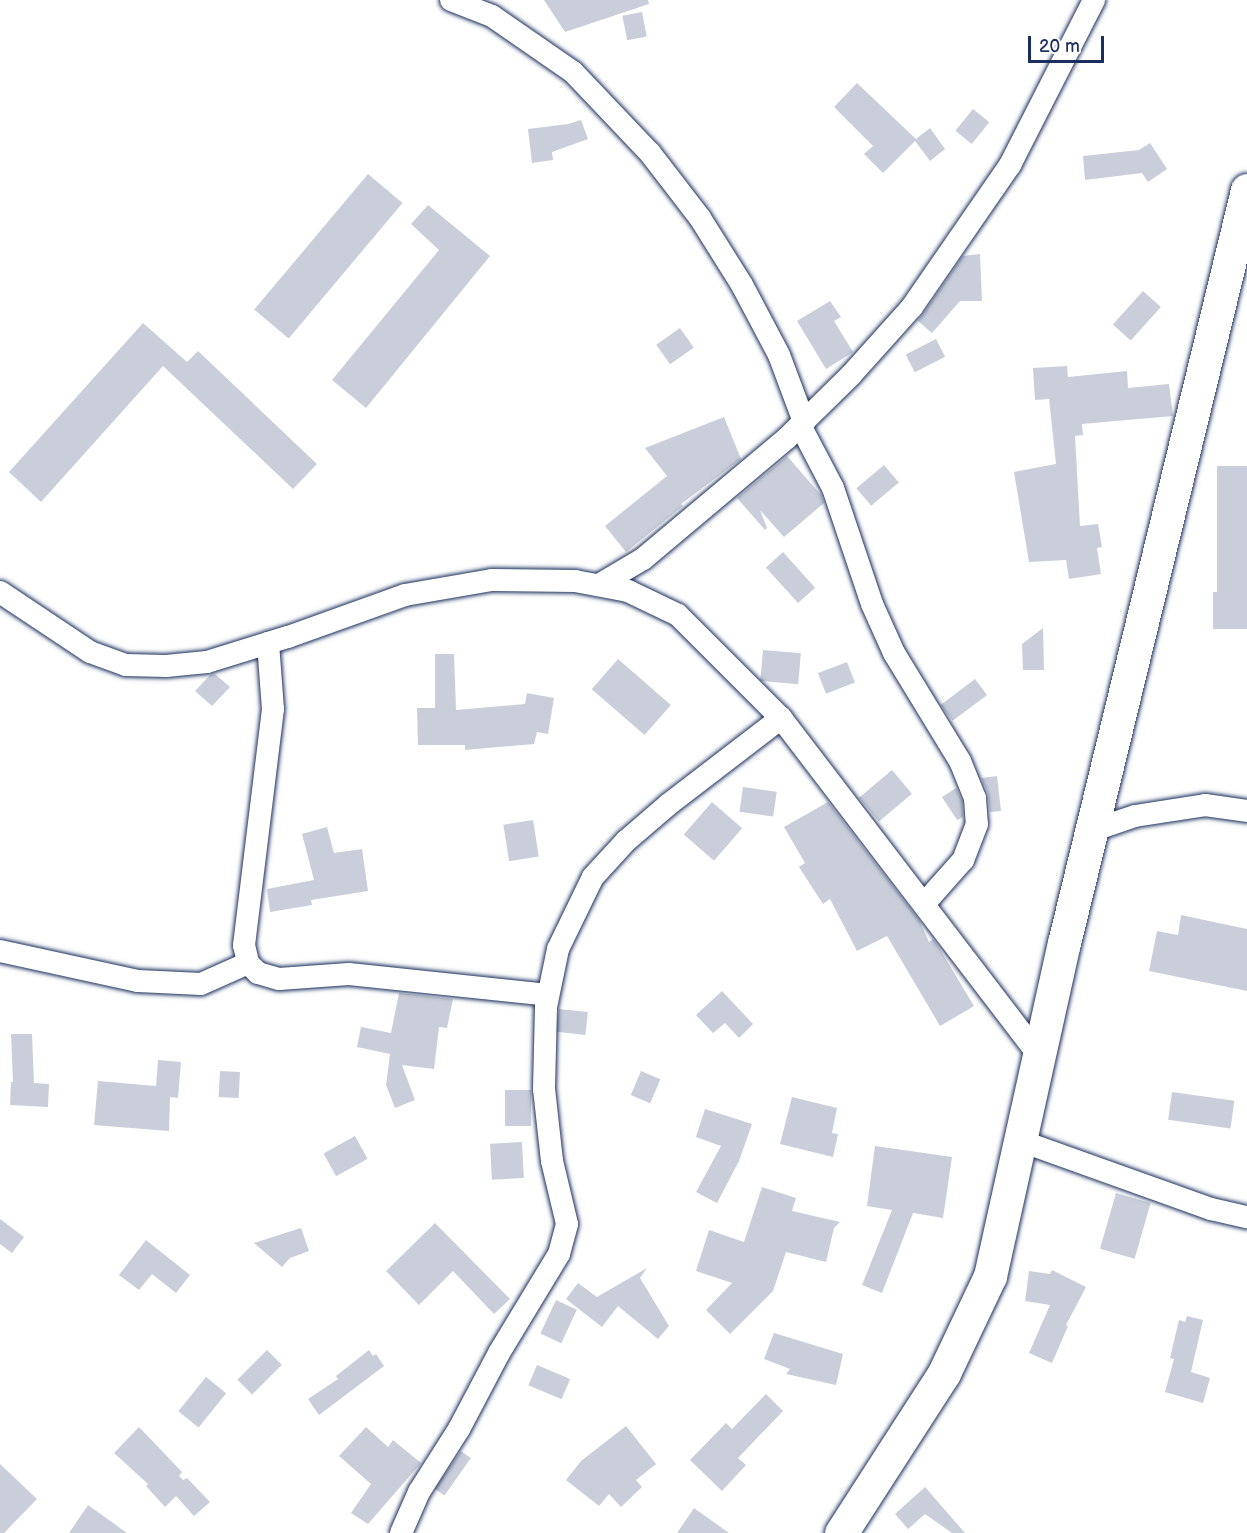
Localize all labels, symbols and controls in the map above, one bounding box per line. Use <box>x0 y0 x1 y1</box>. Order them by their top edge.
scale bar <box>1031 24 1108 62</box>
text: 20 m <box>1039 36 1080 57</box>

